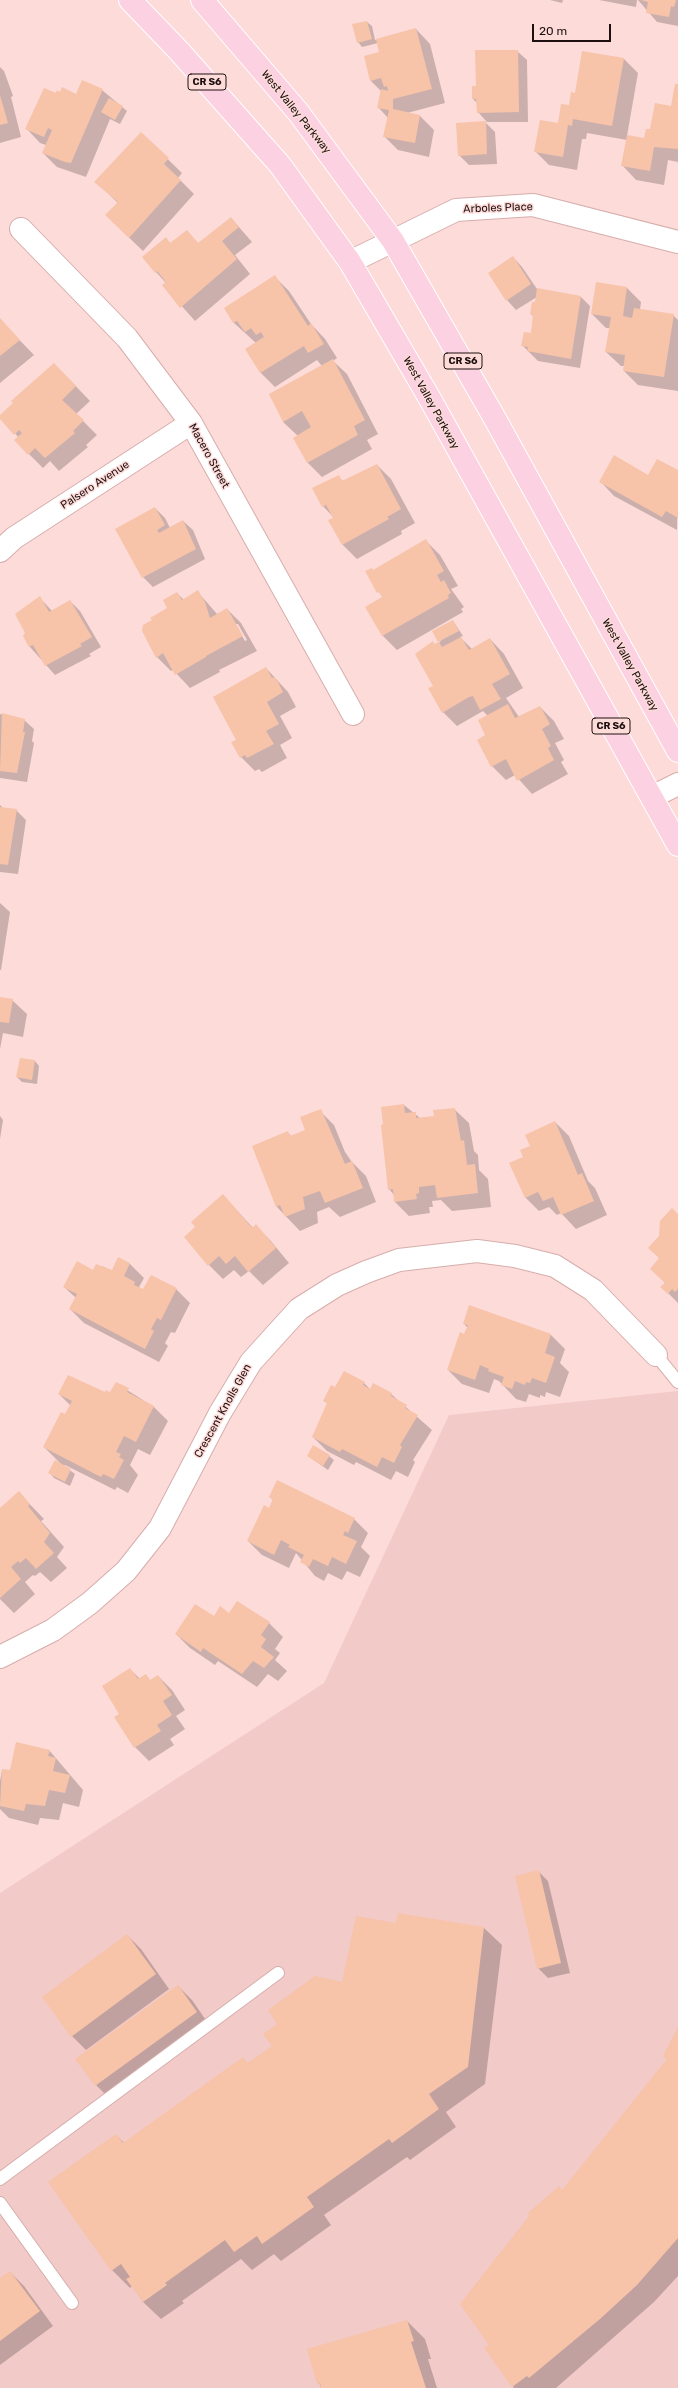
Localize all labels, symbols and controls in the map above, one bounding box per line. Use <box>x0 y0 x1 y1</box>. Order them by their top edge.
scale bar <box>534 16 613 42</box>
text: 20 m <box>539 24 567 38</box>
street label: West Valley Parkway <box>258 68 334 156</box>
road number: CR S6 <box>188 74 226 90</box>
street label: Arboles Place <box>463 200 533 216</box>
road number: CR S6 <box>444 353 482 369</box>
street label: West Valley Parkway <box>400 354 462 452</box>
street label: Macero Street <box>186 421 232 491</box>
street label: Palsero Avenue <box>58 458 132 512</box>
street label: West Valley Parkway <box>599 616 661 714</box>
road number: CR S6 <box>592 718 630 734</box>
street label: Crescent Knolls Glen <box>192 1362 254 1460</box>

